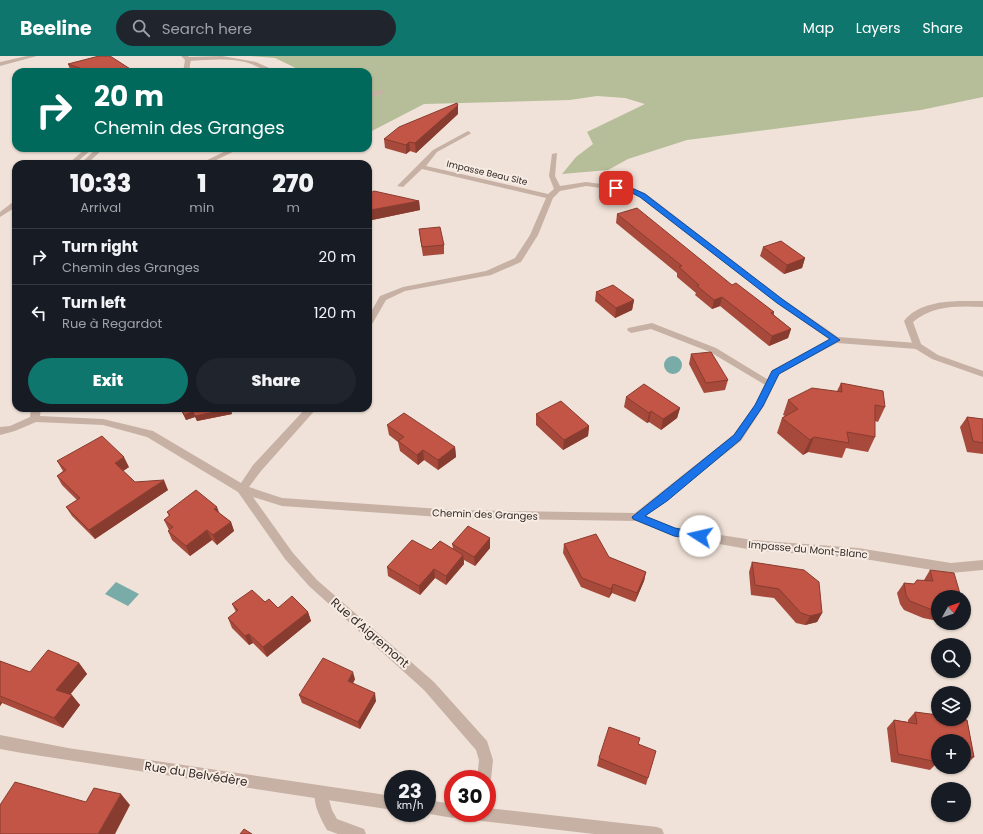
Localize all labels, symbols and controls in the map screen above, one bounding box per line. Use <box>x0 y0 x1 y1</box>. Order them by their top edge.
search box <box>116 10 396 46</box>
text: Beeline <box>20 15 92 42</box>
icon: search <box>130 17 152 39</box>
text: Search here <box>162 18 252 39</box>
text: Map <box>803 18 834 38</box>
text: Layers <box>856 18 900 38</box>
text: Share <box>922 18 963 38</box>
text: 20 m <box>94 77 164 116</box>
icon: right <box>28 84 80 136</box>
text: Chemin des Granges <box>94 115 285 140</box>
street label: Impasse Beau Site <box>445 158 529 188</box>
text: 10:33 <box>70 167 131 200</box>
text: 1 <box>197 167 206 200</box>
text: 270 <box>272 167 314 200</box>
pin <box>599 171 633 205</box>
icon: arrive <box>605 177 627 199</box>
text: Arrival <box>80 198 121 217</box>
text: min <box>189 198 214 217</box>
text: m <box>286 198 300 217</box>
text: Turn right <box>62 236 138 257</box>
icon: right <box>28 246 50 268</box>
text: 20 m <box>318 246 356 267</box>
text: Chemin des Granges <box>62 258 200 277</box>
text: Turn left <box>62 292 126 313</box>
icon: left <box>28 302 50 324</box>
text: 120 m <box>314 302 356 323</box>
text: Rue à Regardot <box>62 314 162 333</box>
button: Exit <box>28 358 188 404</box>
button: Share <box>196 358 356 404</box>
street label: Chemin des Granges <box>432 505 538 524</box>
position arrow <box>679 515 721 557</box>
street label: Impasse du Mont-Blanc <box>748 537 868 562</box>
north arrow <box>931 590 971 630</box>
map controls <box>931 590 971 822</box>
street label: Rue d'Aigremont <box>327 594 413 671</box>
button: search <box>931 638 971 678</box>
button: layers <box>931 686 971 726</box>
button: + <box>931 734 971 774</box>
street label: Rue du Belvédère <box>143 757 249 790</box>
speed limit sign: 30 <box>444 770 496 822</box>
text: 23 <box>398 777 422 805</box>
button: − <box>931 782 971 822</box>
text: km/h <box>397 798 423 813</box>

